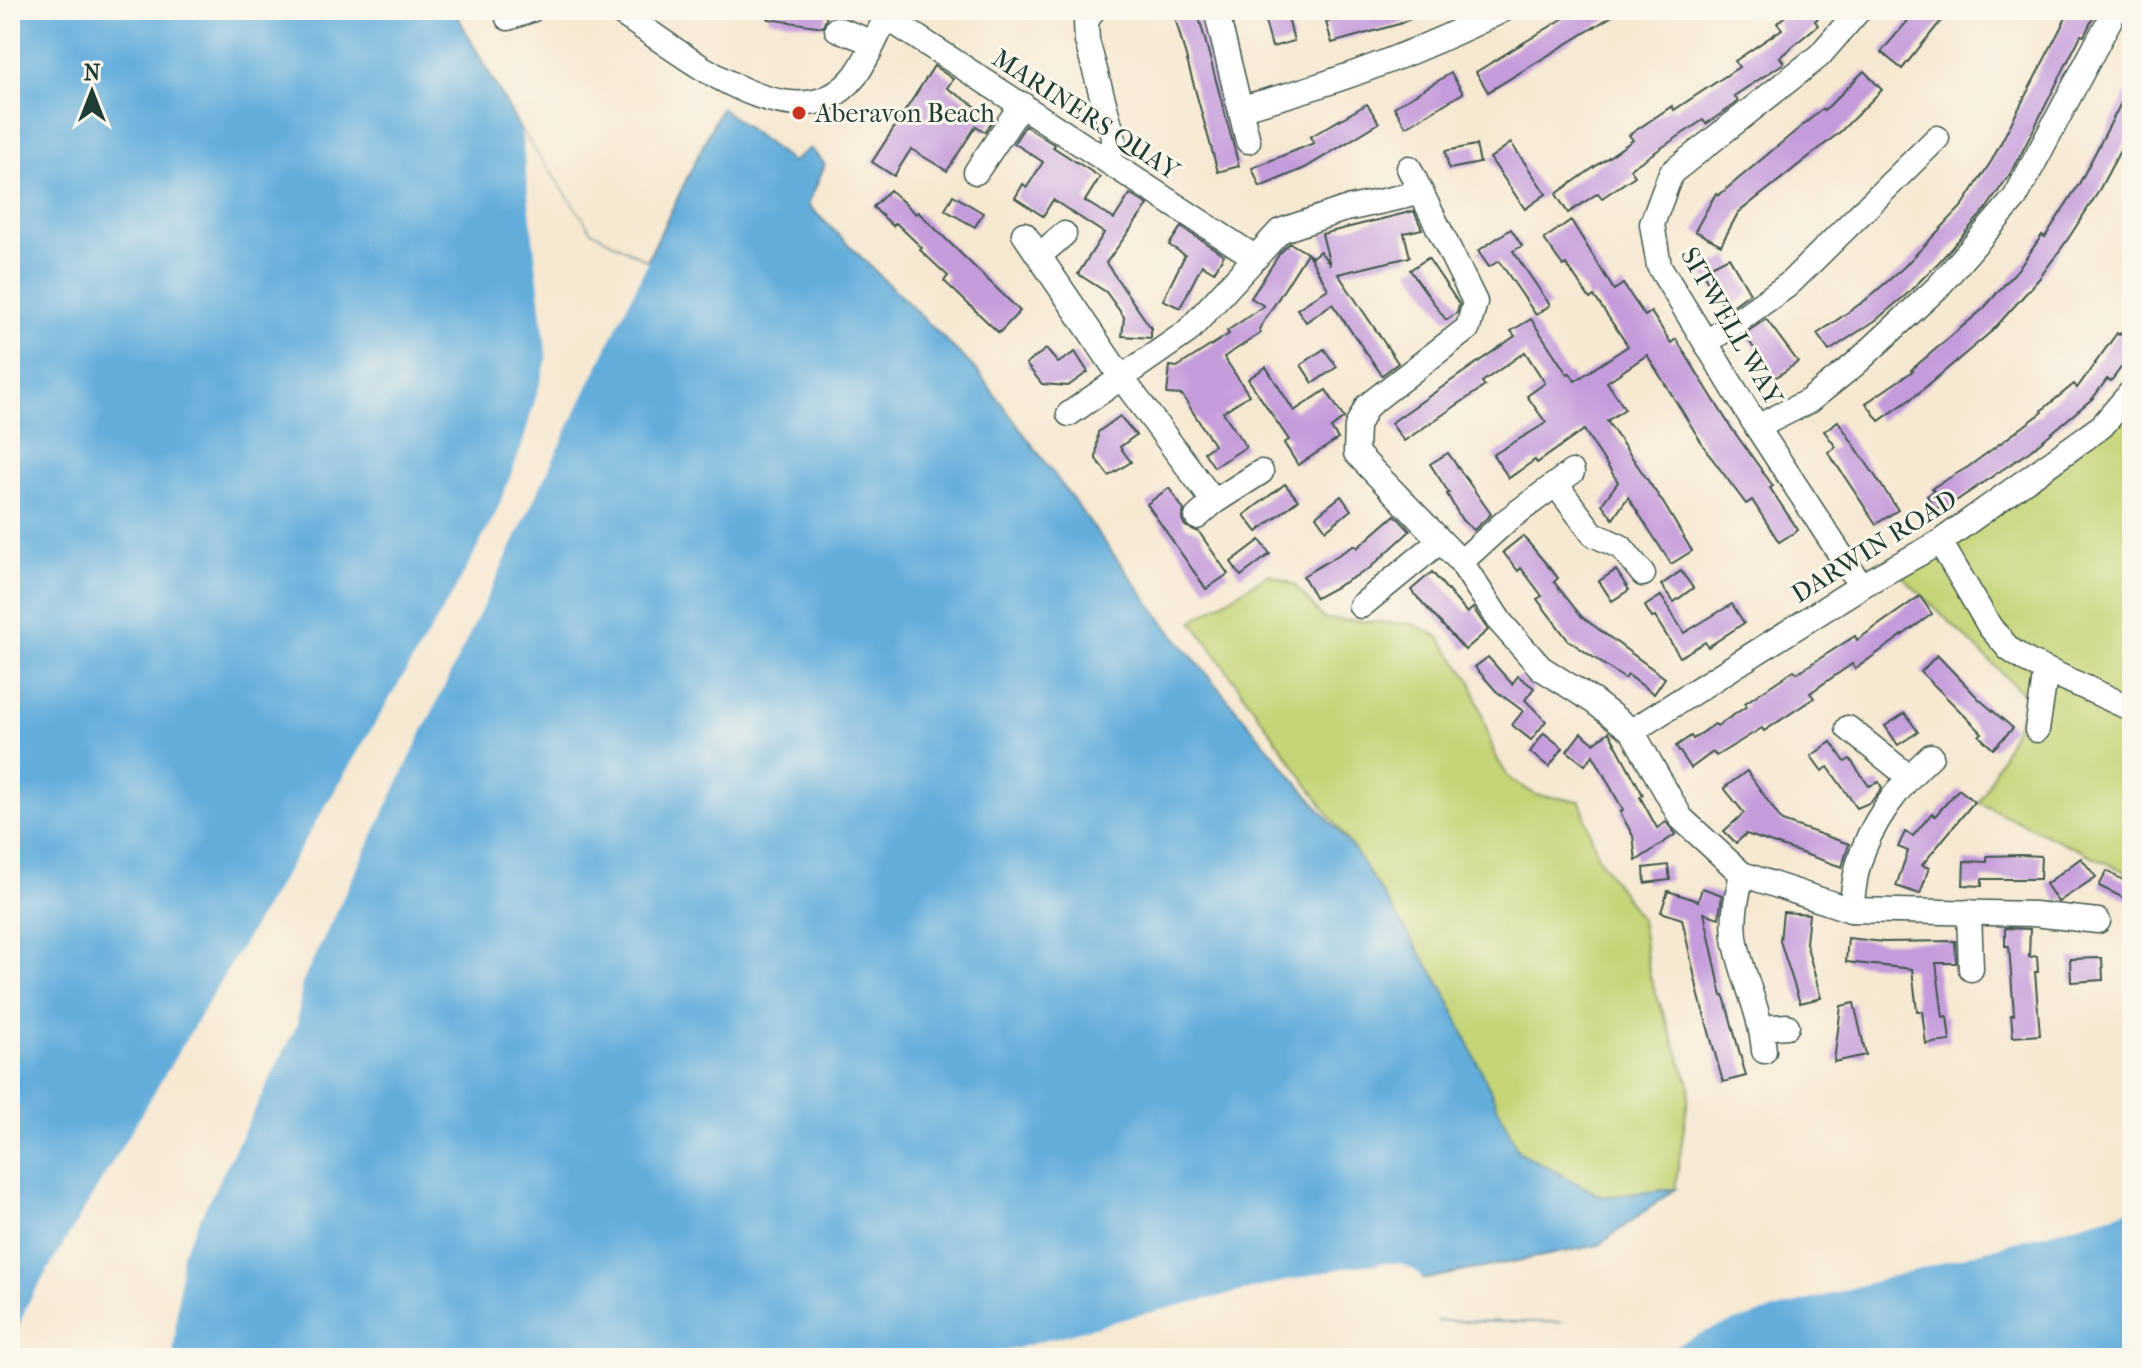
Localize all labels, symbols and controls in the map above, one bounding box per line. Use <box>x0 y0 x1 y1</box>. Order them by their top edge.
street label: MARINERS QUAY <box>986 42 1186 187</box>
north arrow <box>52 52 132 132</box>
text: N <box>84 60 101 86</box>
place label: Aberavon Beach <box>814 98 995 129</box>
marker: Aberavon Beach <box>790 104 808 122</box>
street label: SITWELL WAY <box>1674 242 1790 412</box>
street label: DARWIN ROAD <box>1786 483 1963 610</box>

